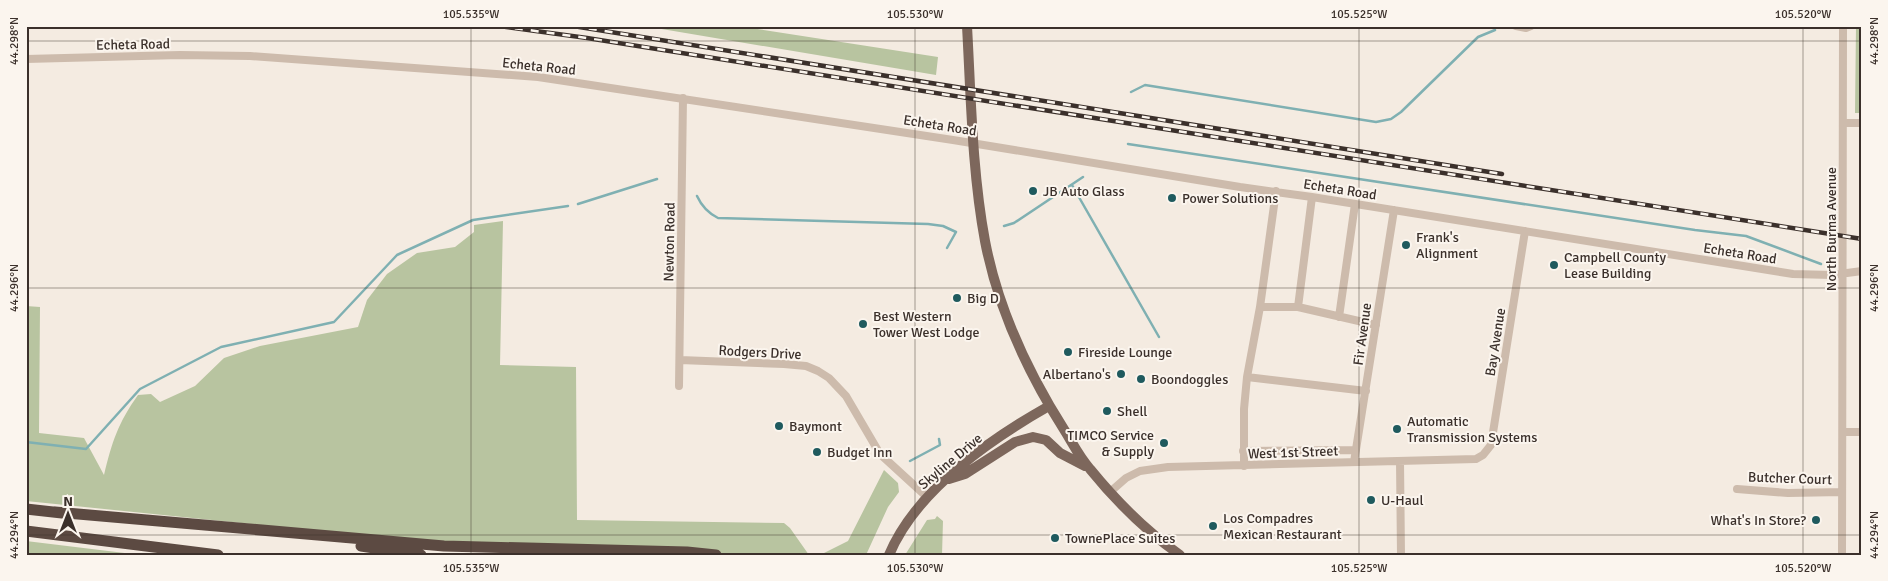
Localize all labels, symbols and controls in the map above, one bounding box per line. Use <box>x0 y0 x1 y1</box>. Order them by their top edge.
text: 105.535°W <box>443 7 499 22</box>
text: 105.530°W <box>887 7 943 22</box>
text: 105.525°W <box>1331 7 1387 22</box>
text: 105.520°W <box>1775 7 1831 22</box>
text: 44.298°N <box>7 17 22 65</box>
text: 44.298°N <box>1867 17 1882 65</box>
street label: Echeta Road <box>96 35 170 54</box>
street label: Echeta Road <box>501 54 577 79</box>
street label: Echeta Road <box>902 111 978 140</box>
street label: North Burma Avenue <box>1823 167 1840 291</box>
street label: Echeta Road <box>1302 175 1378 204</box>
place label: JB Auto Glass <box>1043 183 1125 200</box>
marker: JB Auto Glass <box>1027 185 1039 197</box>
place label: Power Solutions <box>1182 190 1278 207</box>
marker: Power Solutions <box>1166 192 1178 204</box>
street label: Newton Road <box>660 202 679 282</box>
place label: Frank's Alignment <box>1416 229 1478 262</box>
marker: Frank's Alignment <box>1400 239 1412 251</box>
street label: Echeta Road <box>1702 239 1778 268</box>
place label: Campbell County Lease Building <box>1564 249 1666 282</box>
marker: Campbell County Lease Building <box>1548 259 1560 271</box>
text: 44.296°N <box>7 264 22 312</box>
text: 44.296°N <box>1867 264 1882 312</box>
place label: Big D <box>967 290 999 307</box>
marker: Big D <box>951 292 963 304</box>
street label: Fir Avenue <box>1350 302 1375 367</box>
street label: Bay Avenue <box>1482 307 1509 377</box>
place label: Best Western Tower West Lodge <box>873 308 980 341</box>
marker: Best Western Tower West Lodge <box>857 318 869 330</box>
street label: Rodgers Drive <box>718 342 802 363</box>
place label: Fireside Lounge <box>1078 344 1172 361</box>
marker: Fireside Lounge <box>1062 346 1074 358</box>
place label: Albertano's <box>1043 366 1111 383</box>
marker: Albertano's <box>1115 368 1127 380</box>
place label: Boondoggles <box>1151 371 1228 388</box>
marker: Boondoggles <box>1135 373 1147 385</box>
place label: Shell <box>1117 403 1147 420</box>
marker: Shell <box>1101 405 1113 417</box>
place label: Automatic Transmission Systems <box>1407 413 1537 446</box>
place label: Baymont <box>789 418 842 435</box>
marker: Baymont <box>773 420 785 432</box>
marker: Automatic Transmission Systems <box>1391 423 1403 435</box>
place label: TIMCO Service & Supply <box>1067 427 1154 460</box>
street label: Skyline Drive <box>915 430 986 493</box>
marker: TIMCO Service & Supply <box>1158 437 1170 449</box>
street label: West 1st Street <box>1247 442 1339 463</box>
place label: Budget Inn <box>827 444 892 461</box>
marker: Budget Inn <box>811 446 823 458</box>
street label: Butcher Court <box>1748 469 1832 488</box>
north arrow <box>42 488 92 538</box>
place label: U-Haul <box>1381 492 1424 509</box>
text: N <box>63 493 73 510</box>
marker: U-Haul <box>1365 494 1377 506</box>
place label: Los Compadres Mexican Restaurant <box>1223 510 1342 543</box>
text: 44.294°N <box>7 511 22 559</box>
text: 44.294°N <box>1867 511 1882 559</box>
place label: What's In Store? <box>1710 512 1806 529</box>
marker: What's In Store? <box>1810 514 1822 526</box>
marker: Los Compadres Mexican Restaurant <box>1207 520 1219 532</box>
place label: TownePlace Suites <box>1065 530 1175 547</box>
marker: TownePlace Suites <box>1049 532 1061 544</box>
text: 105.535°W <box>443 561 499 576</box>
text: 105.530°W <box>887 561 943 576</box>
text: 105.525°W <box>1331 561 1387 576</box>
text: 105.520°W <box>1775 561 1831 576</box>

